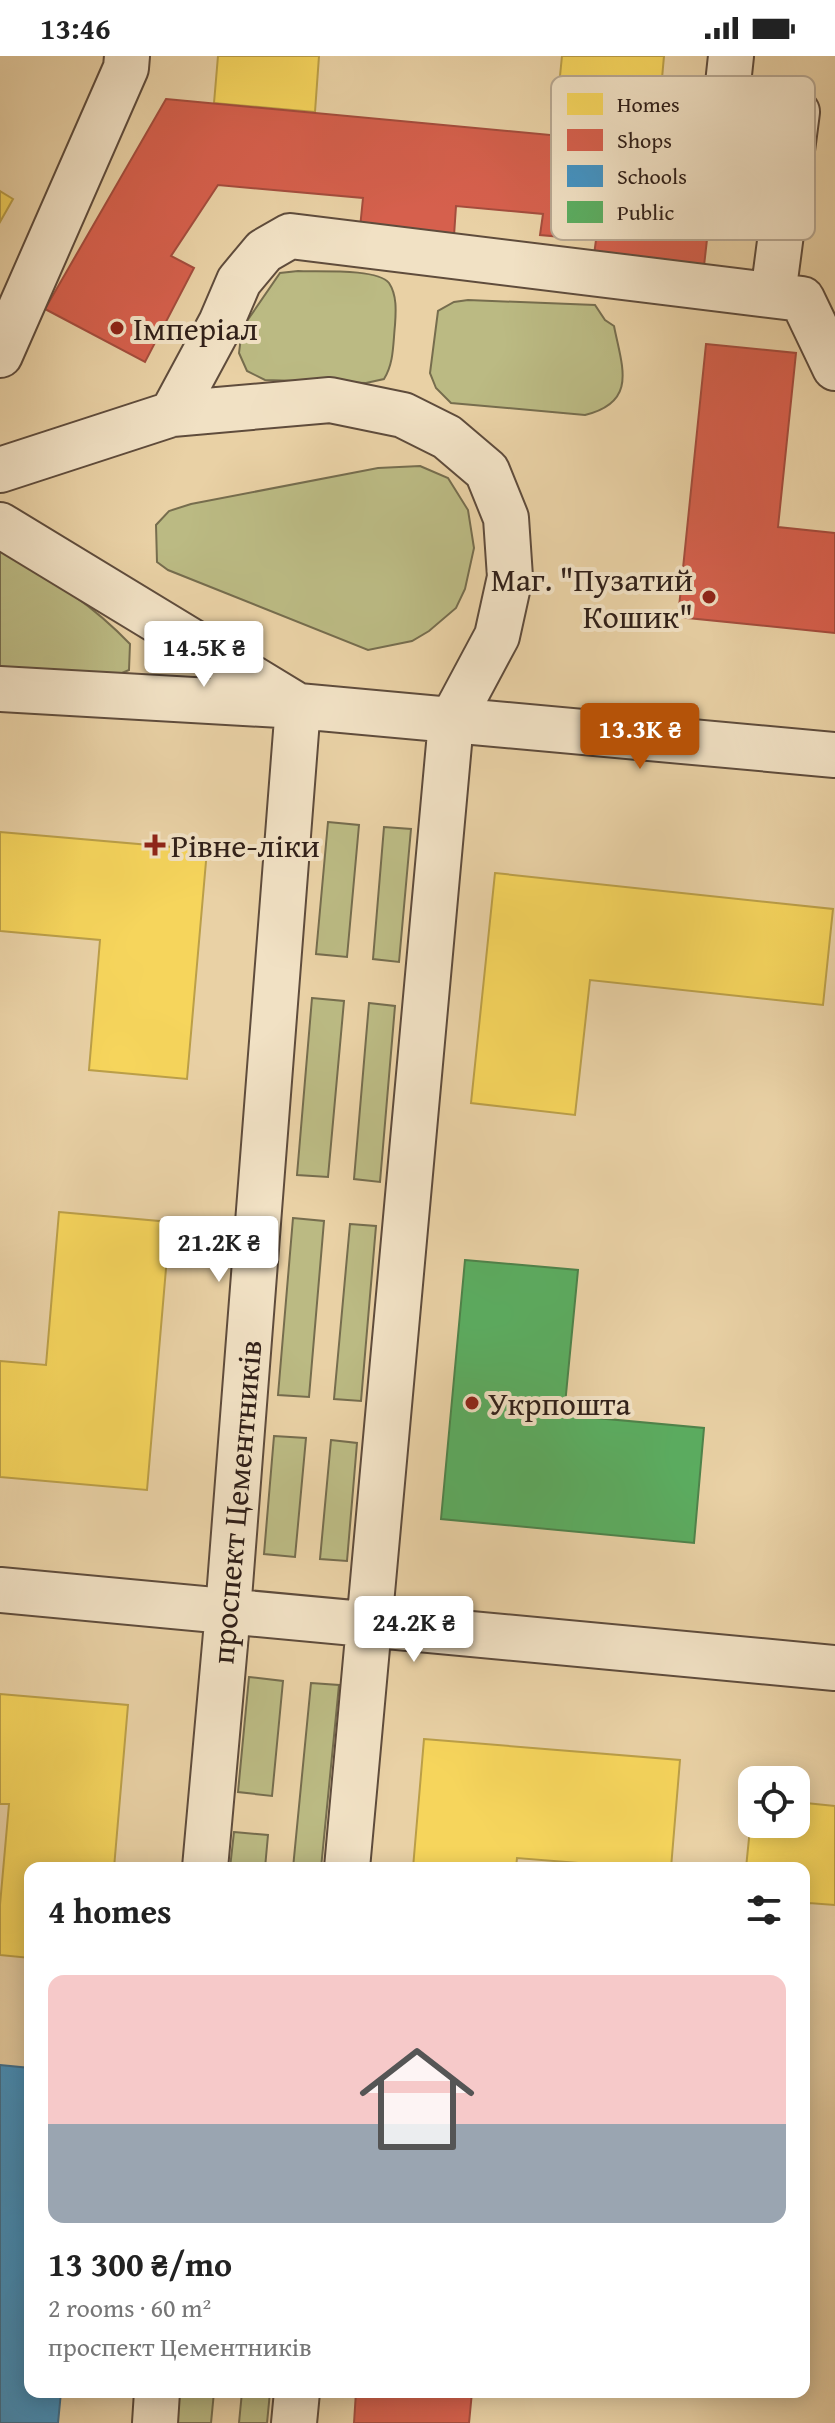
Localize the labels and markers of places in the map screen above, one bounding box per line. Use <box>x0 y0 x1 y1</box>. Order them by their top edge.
place label: Імперіал <box>133 305 258 352</box>
marker: Імперіал <box>108 319 126 337</box>
place label: Маг. "Пузатий Кошик" <box>491 556 693 640</box>
marker: Маг. "Пузатий Кошик" <box>700 588 718 606</box>
pin: 14.5K ₴ <box>130 621 278 689</box>
pin: 13.3K ₴ <box>566 703 714 771</box>
place label: Рівне-ліки <box>171 822 320 869</box>
marker: Рівне-ліки <box>146 836 164 854</box>
pin: 21.2K ₴ <box>145 1216 293 1284</box>
place label: Укрпошта <box>488 1380 632 1427</box>
marker: Укрпошта <box>463 1394 481 1412</box>
pin: 24.2K ₴ <box>340 1596 488 1664</box>

